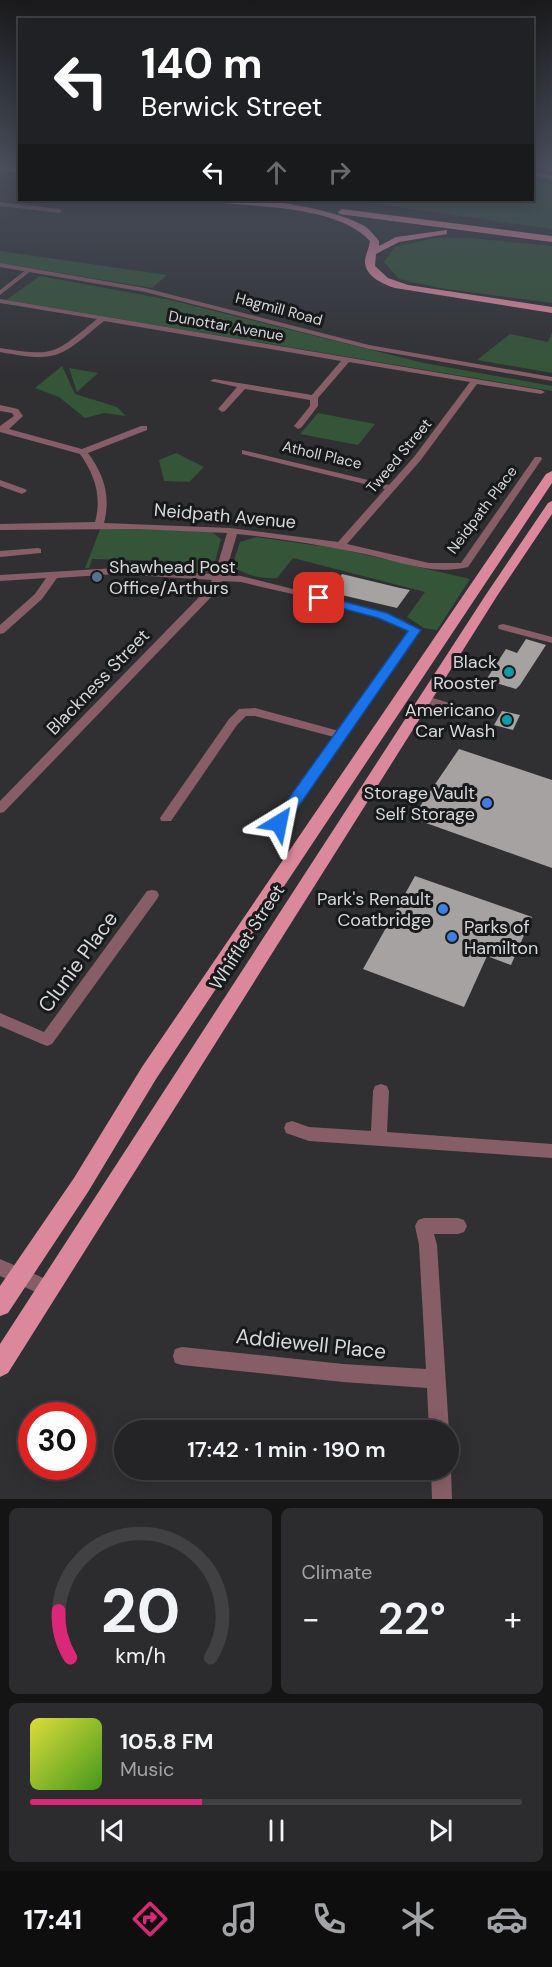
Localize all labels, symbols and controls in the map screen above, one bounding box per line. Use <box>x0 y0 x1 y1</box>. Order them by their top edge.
text: 140 m <box>141 36 263 91</box>
icon: left <box>42 42 120 120</box>
text: Berwick Street <box>141 89 322 124</box>
icon: left <box>197 156 230 189</box>
icon: ahead <box>260 156 293 189</box>
icon: right <box>323 156 356 189</box>
street label: Hagmill Road <box>233 288 325 330</box>
street label: Dunottar Avenue <box>167 306 285 346</box>
street label: Tweed Street <box>362 414 436 498</box>
street label: Atholl Place <box>280 436 364 474</box>
street label: Neidpath Place <box>442 462 522 558</box>
street label: Neidpath Avenue <box>153 498 297 534</box>
place label: Shawhead Post Office/Arthurs <box>109 555 236 600</box>
marker: Shawhead Post Office/Arthurs <box>90 570 104 584</box>
pin <box>293 572 344 623</box>
icon: arrive <box>302 581 335 614</box>
street label: Blackness Street <box>41 624 155 740</box>
place label: Black Rooster <box>433 650 497 695</box>
marker: Black Rooster <box>502 665 516 679</box>
place label: Americano Car Wash <box>405 698 495 743</box>
marker: Americano Car Wash <box>500 713 514 727</box>
place label: Storage Vault Self Storage <box>364 781 475 826</box>
position arrow <box>247 791 311 855</box>
marker: Storage Vault Self Storage <box>480 796 494 810</box>
street label: Whifflet Street <box>204 880 290 994</box>
place label: Park's Renault Coatbridge <box>317 887 431 932</box>
marker: Park's Renault Coatbridge <box>436 902 450 916</box>
street label: Clunie Place <box>32 906 124 1018</box>
place label: Parks of Hamilton <box>464 915 538 960</box>
marker: Parks of Hamilton <box>445 930 459 944</box>
street label: Addiewell Place <box>234 1322 388 1366</box>
speed limit sign: 30 <box>18 1402 96 1480</box>
text: 17:42 · 1 min · 190 m <box>187 1435 386 1464</box>
text: Climate <box>302 1559 372 1585</box>
text: 20 <box>100 1570 180 1651</box>
text: 22° <box>378 1589 446 1648</box>
text: − <box>302 1597 320 1640</box>
text: + <box>504 1597 522 1640</box>
text: km/h <box>115 1642 166 1670</box>
text: 105.8 FM <box>120 1727 214 1756</box>
text: Music <box>120 1756 175 1782</box>
icon: previous <box>96 1814 129 1847</box>
icon: pause <box>260 1814 293 1847</box>
icon: next <box>424 1814 457 1847</box>
icon: directions <box>129 1898 171 1940</box>
icon: music <box>219 1898 261 1940</box>
icon: phone <box>308 1898 350 1940</box>
icon: climate <box>397 1898 439 1940</box>
icon: car <box>486 1898 528 1940</box>
text: 17:41 <box>24 1902 82 1937</box>

